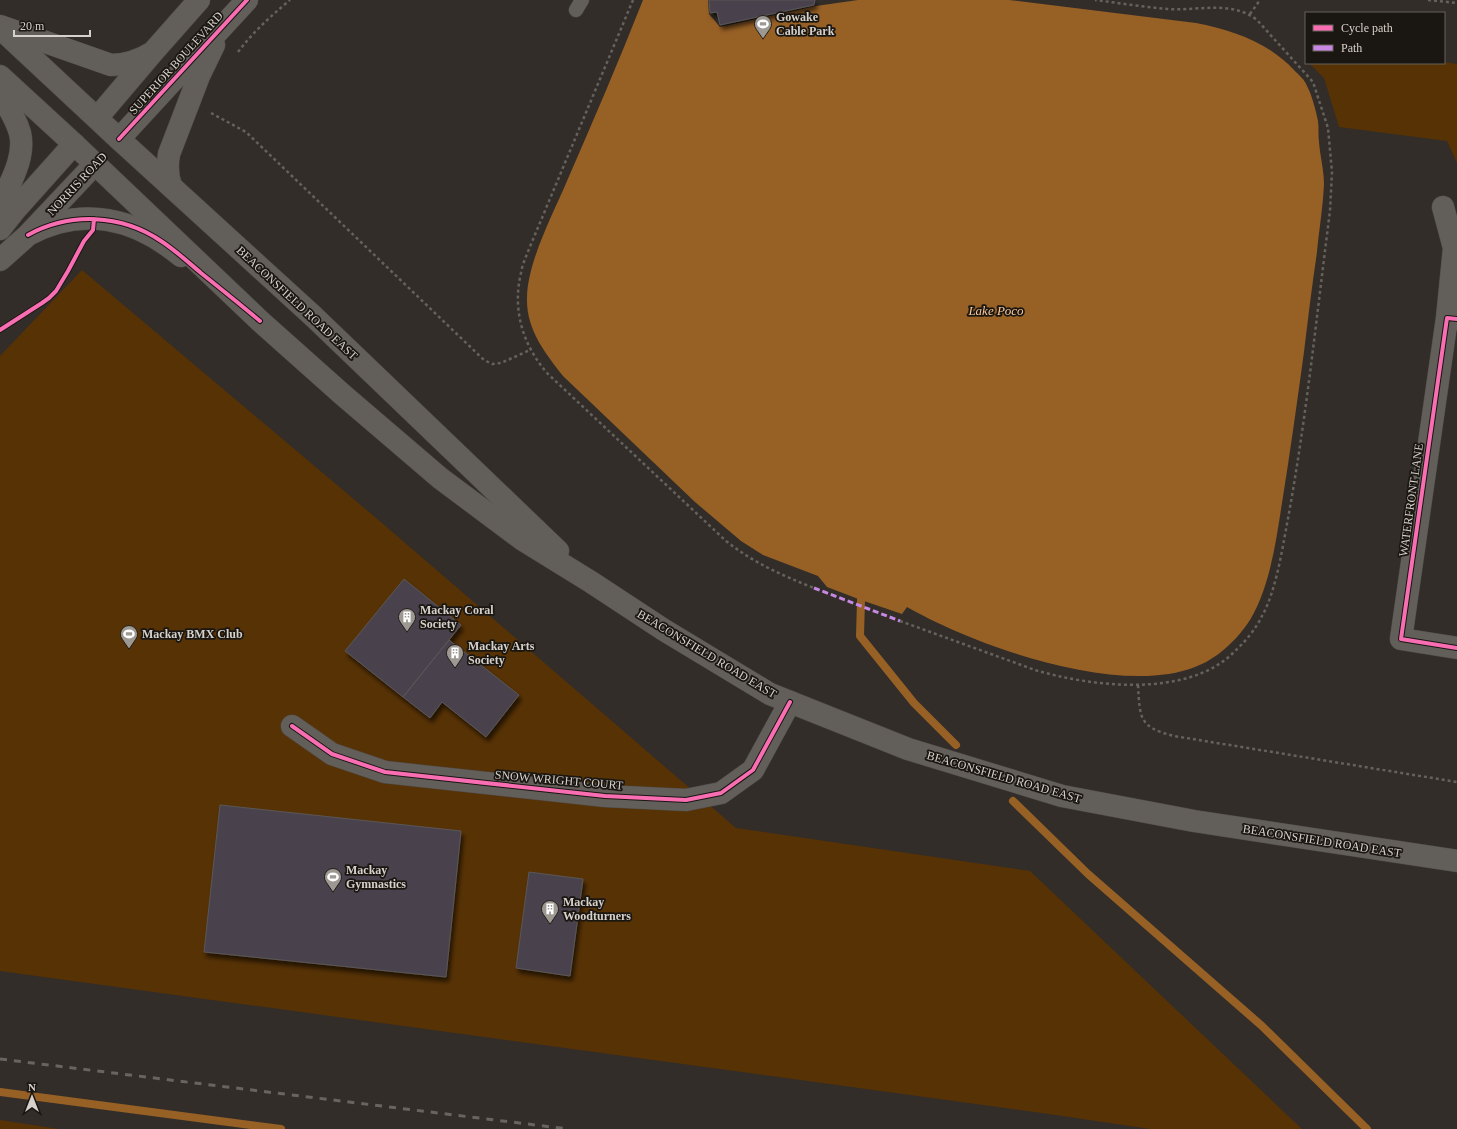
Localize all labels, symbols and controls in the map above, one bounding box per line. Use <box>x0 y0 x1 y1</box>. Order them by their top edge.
street label: SUPERIOR BOULEVARD <box>126 8 226 117</box>
place label: Gowake Cable Park <box>776 10 835 38</box>
scale bar <box>14 12 90 38</box>
legend <box>1305 12 1445 64</box>
sports icon: Gowake Cable Park <box>753 14 773 39</box>
text: 20 m <box>20 19 45 33</box>
text: Cycle path <box>1341 21 1393 35</box>
text: Path <box>1341 41 1362 55</box>
street label: NORRIS ROAD <box>44 149 110 218</box>
street label: BEACONSFIELD ROAD EAST <box>234 243 361 363</box>
water label: Lake Poco <box>967 303 1024 318</box>
street label: WATERFRONT LANE <box>1396 443 1426 557</box>
place label: Mackay Coral Society <box>420 603 494 631</box>
building icon: Mackay Coral Society <box>397 607 417 632</box>
street label: BEACONSFIELD ROAD EAST <box>635 607 780 702</box>
sports icon: Mackay BMX Club <box>119 624 139 649</box>
place label: Mackay BMX Club <box>142 627 243 641</box>
place label: Mackay Arts Society <box>468 639 535 667</box>
building icon: Mackay Arts Society <box>445 643 465 668</box>
street label: BEACONSFIELD ROAD EAST <box>925 748 1083 806</box>
street label: SNOW WRIGHT COURT <box>494 767 624 793</box>
street label: BEACONSFIELD ROAD EAST <box>1242 822 1403 861</box>
place label: Mackay Gymnastics <box>346 863 406 891</box>
sports icon: Mackay Gymnastics <box>323 867 343 892</box>
place label: Mackay Woodturners <box>563 895 631 923</box>
building icon: Mackay Woodturners <box>540 899 560 924</box>
north arrow <box>12 1077 52 1117</box>
text: N <box>28 1081 36 1093</box>

